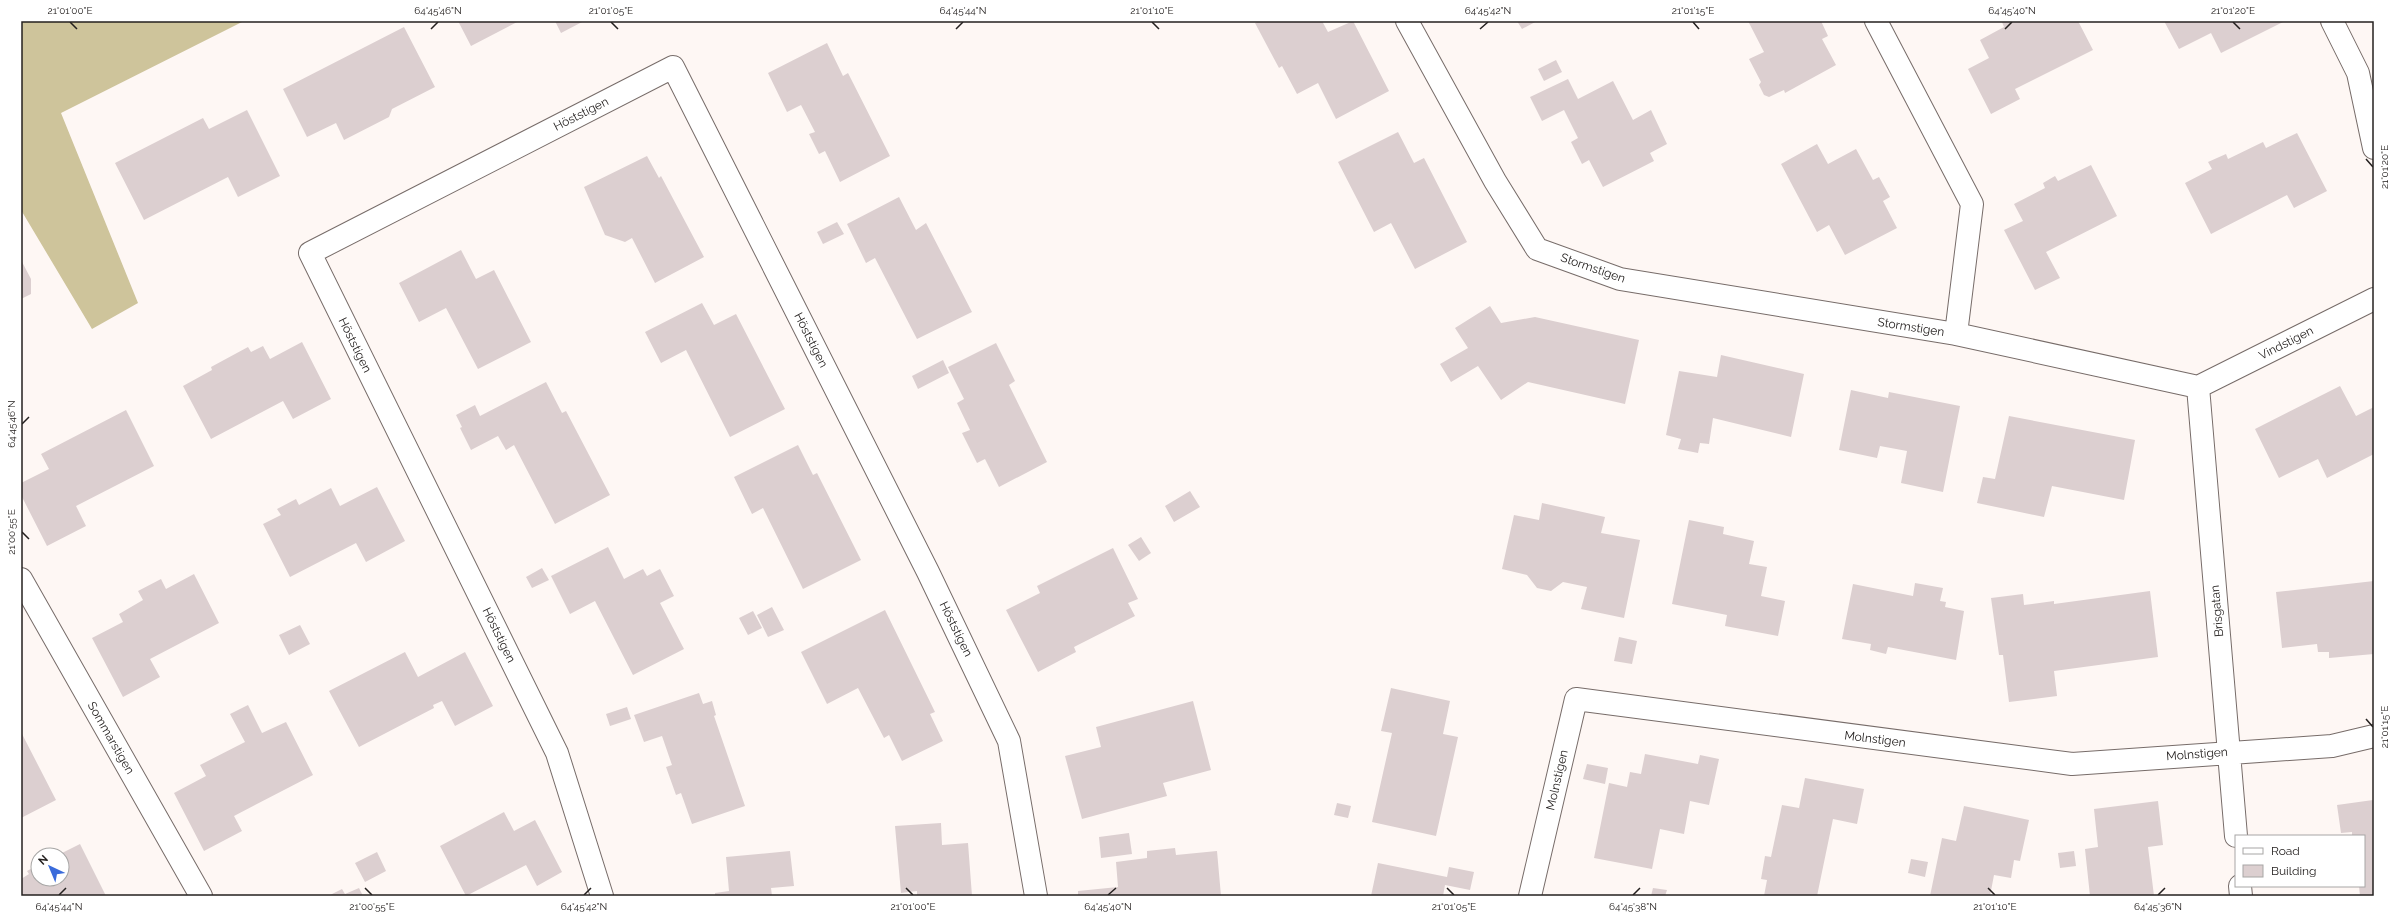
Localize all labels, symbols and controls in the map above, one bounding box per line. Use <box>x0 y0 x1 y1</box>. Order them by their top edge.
text: 21°01'00"E <box>47 5 93 16</box>
text: 64°45'46"N <box>414 5 462 16</box>
text: 21°01'05"E <box>589 5 633 16</box>
text: 64°45'44"N <box>940 5 986 16</box>
text: 21°01'10"E <box>1130 5 1174 16</box>
text: 64°45'42"N <box>1465 5 1511 16</box>
text: 21°01'15"E <box>1672 5 1714 16</box>
text: 64°45'40"N <box>1988 5 2036 16</box>
text: 21°01'20"E <box>2211 5 2255 16</box>
street label: Höststigen <box>551 94 611 134</box>
text: 21°01'20"E <box>2379 145 2390 189</box>
street label: Stormstigen <box>1559 250 1627 286</box>
street label: Höststigen <box>791 310 831 370</box>
street label: Höststigen <box>336 315 374 375</box>
street label: Stormstigen <box>1877 315 1945 339</box>
street label: Vindstigen <box>2256 323 2316 363</box>
text: 64°45'46"N <box>6 400 17 448</box>
text: 21°00'55"E <box>6 509 17 555</box>
street label: Brisgatan <box>2208 584 2226 638</box>
street label: Höststigen <box>937 599 975 659</box>
street label: Höststigen <box>480 605 518 665</box>
street label: Sommarstigen <box>85 699 137 777</box>
text: 21°01'15"E <box>2379 706 2390 748</box>
street label: Molnstigen <box>1844 728 1906 750</box>
street label: Molnstigen <box>2166 745 2228 763</box>
street label: Molnstigen <box>1543 748 1571 812</box>
legend <box>2235 835 2365 887</box>
text: Road <box>2271 844 2300 858</box>
north arrow <box>30 847 70 887</box>
text: N <box>36 853 51 868</box>
text: Building <box>2271 864 2317 878</box>
text: 64°45'44"N <box>36 901 82 912</box>
text: 21°00'55"E <box>349 901 395 912</box>
text: 64°45'42"N <box>561 901 607 912</box>
text: 21°01'00"E <box>890 901 936 912</box>
text: 64°45'40"N <box>1084 901 1132 912</box>
text: 21°01'05"E <box>1432 901 1476 912</box>
text: 64°45'38"N <box>1609 901 1657 912</box>
text: 21°01'10"E <box>1973 901 2017 912</box>
text: 64°45'36"N <box>2134 901 2182 912</box>

